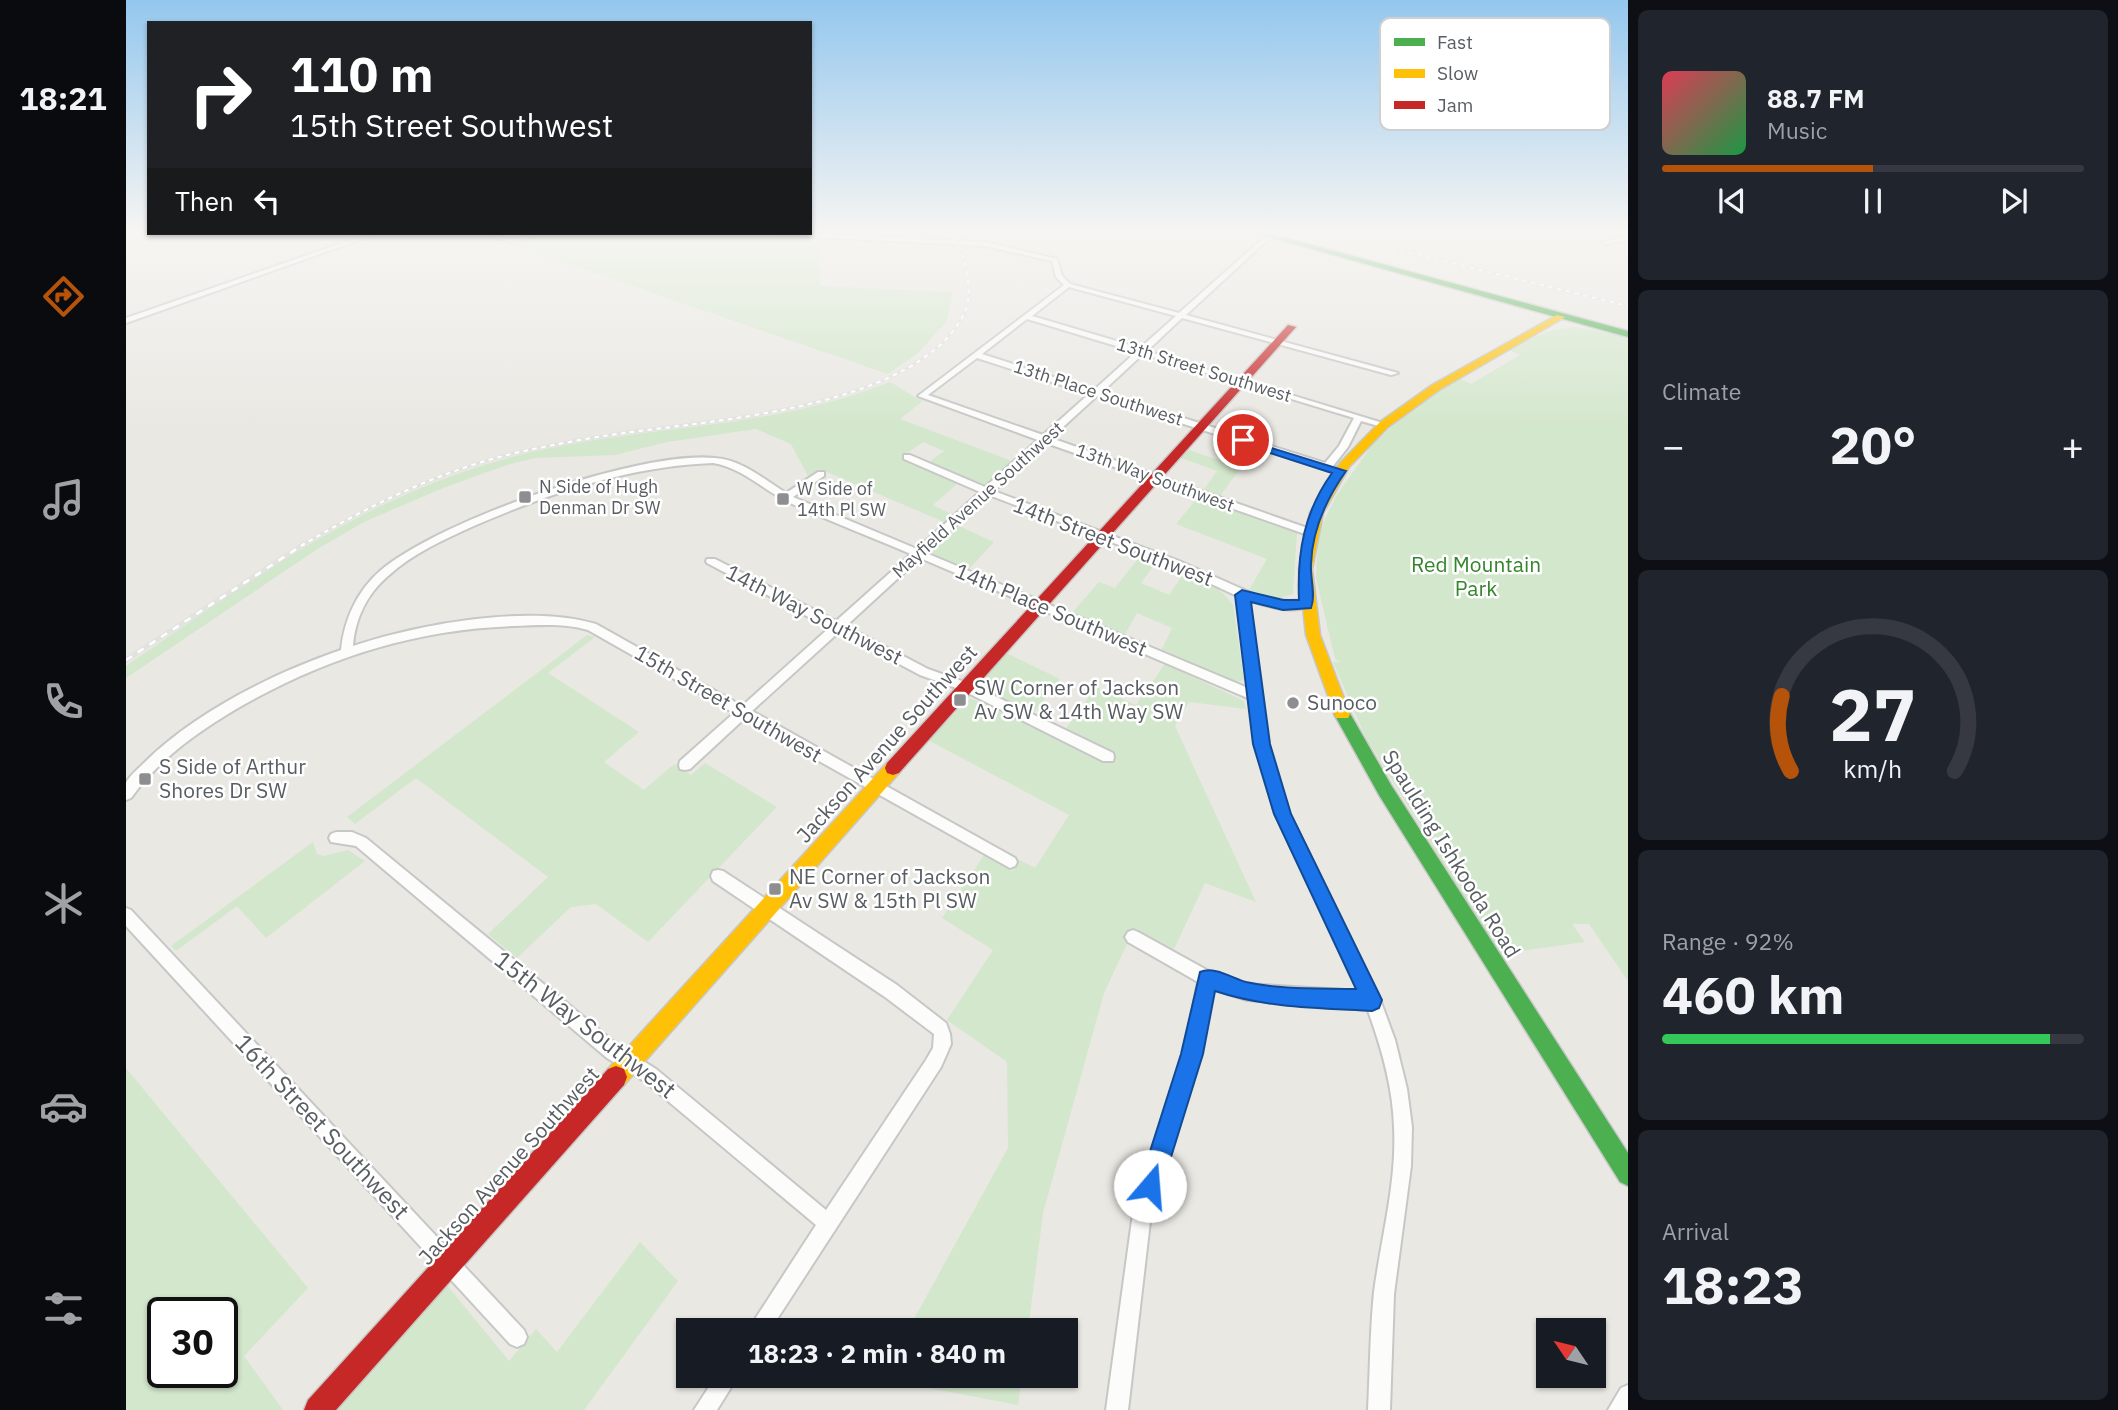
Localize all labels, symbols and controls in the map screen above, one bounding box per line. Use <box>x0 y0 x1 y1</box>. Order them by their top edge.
legend <box>1380 18 1610 130</box>
text: Fast <box>1437 30 1473 54</box>
text: 110 m <box>290 42 434 105</box>
icon: right <box>175 49 266 140</box>
text: Slow <box>1437 61 1478 85</box>
text: 18:21 <box>19 77 107 119</box>
text: 88.7 FM <box>1767 81 1865 115</box>
text: Jam <box>1437 93 1473 117</box>
text: 15th Street Southwest <box>290 104 613 146</box>
text: Music <box>1767 115 1827 145</box>
icon: left <box>248 182 286 220</box>
icon: previous <box>1713 182 1751 220</box>
icon: pause <box>1854 182 1892 220</box>
icon: next <box>1995 182 2033 220</box>
text: Then <box>175 184 234 218</box>
icon: directions <box>39 272 88 321</box>
street label: 13th Street Southwest <box>1114 332 1294 407</box>
street label: 13th Place Southwest <box>1011 354 1186 431</box>
text: Climate <box>1662 376 1741 406</box>
pin <box>1213 410 1273 470</box>
text: 20° <box>1830 411 1916 478</box>
street label: Mayfield Avenue Southwest <box>887 416 1068 583</box>
icon: arrive <box>1224 421 1262 459</box>
text: − <box>1662 421 1685 470</box>
text: + <box>2061 421 2084 470</box>
street label: 13th Way Southwest <box>1073 438 1237 517</box>
icon: music <box>39 475 88 524</box>
place label: N Side of Hugh Denman Dr SW <box>539 475 660 519</box>
place label: W Side of 14th Pl SW <box>797 477 886 521</box>
marker: N Side of Hugh Denman Dr SW <box>517 489 533 505</box>
street label: 14th Street Southwest <box>1009 490 1217 592</box>
marker: W Side of 14th Pl SW <box>775 491 791 507</box>
park label: Red Mountain Park <box>1411 550 1541 602</box>
street label: 14th Place Southwest <box>951 556 1152 662</box>
street label: 14th Way Southwest <box>721 557 908 671</box>
street label: 15th Street Southwest <box>630 638 827 768</box>
street label: Jackson Avenue Southwest <box>790 638 983 848</box>
text: 27 <box>1829 666 1917 761</box>
place label: SW Corner of Jackson Av SW & 14th Way SW <box>974 673 1184 725</box>
icon: phone <box>39 677 88 726</box>
place label: Sunoco <box>1307 688 1377 716</box>
marker: SW Corner of Jackson Av SW & 14th Way SW <box>952 692 968 708</box>
marker: Sunoco <box>1285 695 1301 711</box>
street label: Spaulding Ishkooda Road <box>1376 744 1527 963</box>
place label: S Side of Arthur Shores Dr SW <box>159 752 306 804</box>
text: km/h <box>1844 752 1902 785</box>
marker: S Side of Arthur Shores Dr SW <box>137 771 153 787</box>
place label: NE Corner of Jackson Av SW & 15th Pl SW <box>789 862 990 914</box>
icon: climate <box>39 879 88 928</box>
marker: NE Corner of Jackson Av SW & 15th Pl SW <box>767 881 783 897</box>
text: Range · 92% <box>1662 926 1794 956</box>
street label: 15th Way Southwest <box>488 943 683 1105</box>
text: 460 km <box>1662 961 1844 1028</box>
street label: 16th Street Southwest <box>228 1027 417 1226</box>
street label: Jackson Avenue Southwest <box>412 1060 605 1270</box>
icon: car <box>39 1082 88 1131</box>
position arrow <box>1113 1149 1187 1223</box>
text: Arrival <box>1662 1216 1729 1246</box>
text: 18:23 <box>1662 1251 1804 1318</box>
icon: filters <box>39 1284 88 1333</box>
speed limit sign: 30 <box>147 1297 238 1388</box>
north arrow <box>1536 1318 1606 1388</box>
map controls <box>1536 1318 1606 1388</box>
text: 18:23 · 2 min · 840 m <box>748 1336 1006 1370</box>

